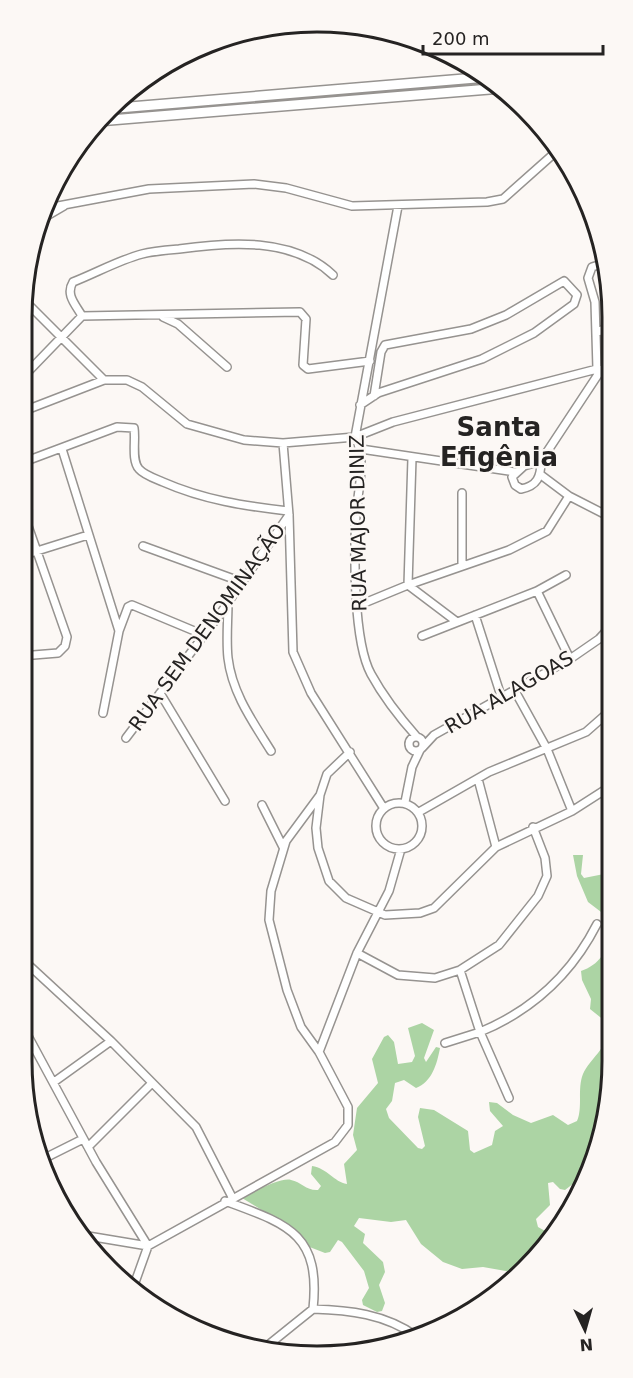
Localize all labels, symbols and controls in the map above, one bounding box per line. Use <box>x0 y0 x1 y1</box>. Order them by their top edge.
scale bar <box>423 18 603 56</box>
text: 200 m <box>432 28 490 49</box>
district label: Santa Efigênia <box>440 412 558 472</box>
street label: RUA MAJOR DINIZ <box>344 434 372 612</box>
street label: RUA SEM DENOMINAÇÃO <box>124 519 290 735</box>
street label: RUA ALAGOAS <box>440 645 578 739</box>
north arrow <box>555 1300 615 1360</box>
text: N <box>579 1334 594 1354</box>

